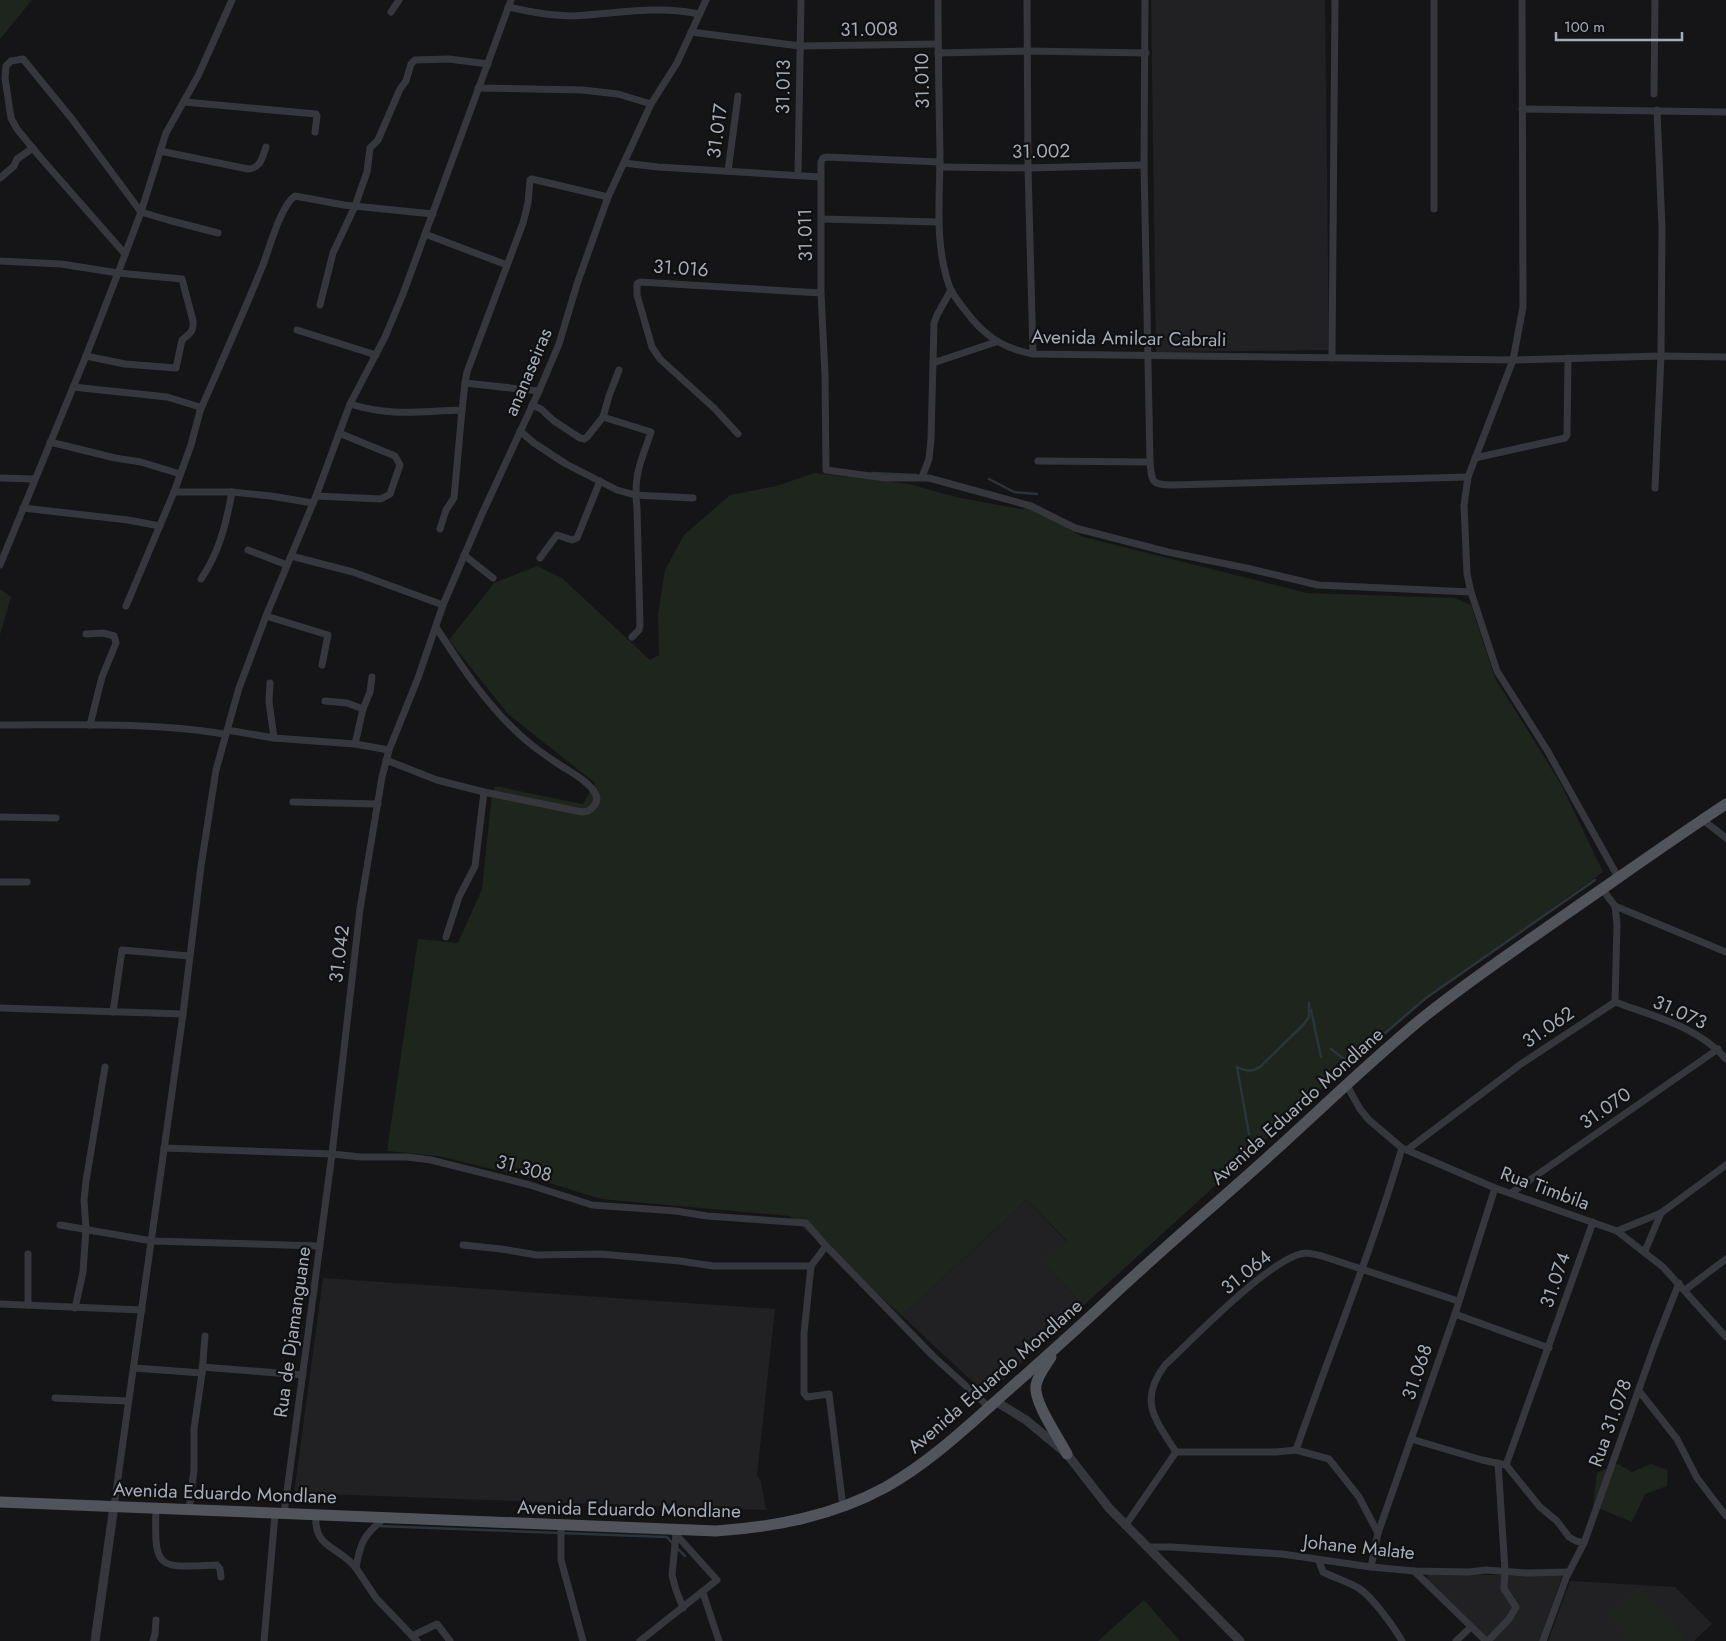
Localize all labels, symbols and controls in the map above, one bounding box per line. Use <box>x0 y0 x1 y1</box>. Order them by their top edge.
scale bar <box>1556 10 1682 42</box>
street label: 31.008 <box>840 15 898 43</box>
text: 100 m <box>1564 16 1605 38</box>
street label: 31.010 <box>908 53 936 109</box>
street label: 31.013 <box>769 59 797 115</box>
street label: 31.017 <box>700 102 734 160</box>
street label: 31.002 <box>1012 137 1070 165</box>
street label: 31.011 <box>791 208 819 262</box>
street label: 31.016 <box>652 253 710 283</box>
street label: Avenida Amilcar Cabrali <box>1031 323 1227 353</box>
street label: ananaseiras <box>497 324 559 420</box>
street label: 31.042 <box>322 924 356 984</box>
street label: 31.073 <box>1649 988 1711 1036</box>
street label: 31.062 <box>1516 1000 1580 1054</box>
street label: Avenida Eduardo Mondlane <box>1205 1021 1389 1191</box>
street label: 31.070 <box>1574 1080 1636 1136</box>
street label: 31.308 <box>493 1148 555 1188</box>
street label: Rua Timbila <box>1497 1159 1593 1217</box>
street label: 31.064 <box>1215 1243 1277 1301</box>
street label: Rua de Djamanguane <box>267 1245 317 1419</box>
street label: 31.074 <box>1533 1249 1577 1311</box>
street label: Avenida Eduardo Mondlane <box>902 1292 1088 1460</box>
street label: 31.068 <box>1395 1340 1439 1404</box>
street label: Rua 31.078 <box>1582 1375 1638 1471</box>
street label: Avenida Eduardo Mondlane <box>113 1476 337 1510</box>
street label: Avenida Eduardo Mondlane <box>517 1494 741 1524</box>
street label: Johane Malate <box>1299 1527 1416 1566</box>

